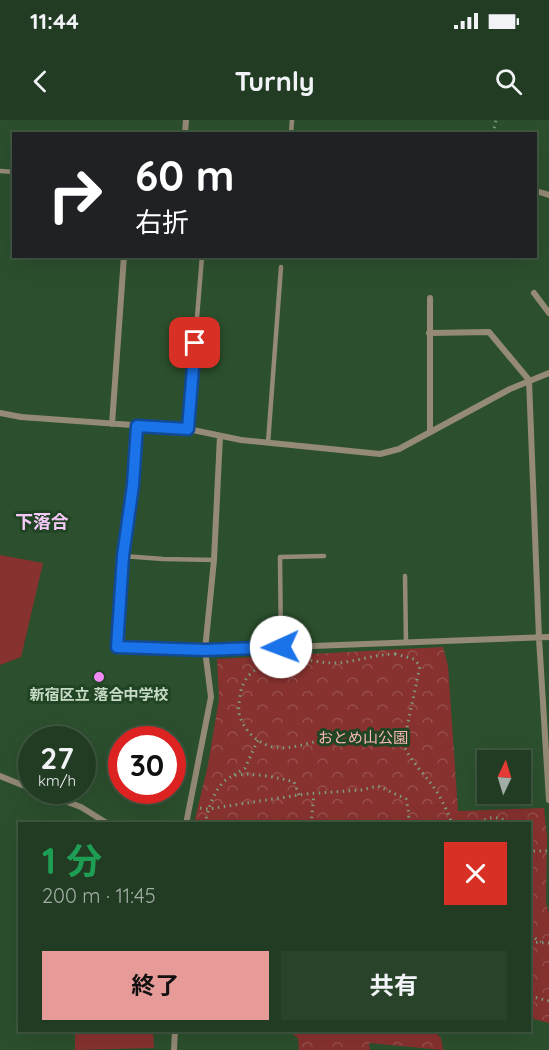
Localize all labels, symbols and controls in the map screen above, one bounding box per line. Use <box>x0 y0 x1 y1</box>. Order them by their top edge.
text: 11:44 <box>30 7 79 35</box>
text: Turnly <box>234 64 315 98</box>
icon: back <box>24 65 57 98</box>
icon: search <box>492 65 525 98</box>
text: 60 m <box>135 149 235 202</box>
icon: right <box>36 156 114 234</box>
text: 右折 <box>135 205 189 239</box>
pin <box>169 317 220 368</box>
icon: arrive <box>178 326 211 359</box>
district label: 下落合 <box>15 510 69 533</box>
position arrow <box>249 615 313 679</box>
marker: 新宿区立 落合中学校 <box>92 670 106 684</box>
place label: 新宿区立 落合中学校 <box>29 685 169 704</box>
speed limit sign: 30 <box>108 726 186 804</box>
park label: おとめ山公園 <box>318 728 408 747</box>
text: 27 <box>40 739 74 777</box>
north arrow <box>477 750 531 804</box>
map controls <box>477 750 531 804</box>
text: km/h <box>38 771 76 790</box>
text: 1 分 <box>42 838 102 883</box>
button: close <box>444 842 507 905</box>
text: 200 m · 11:45 <box>42 883 156 908</box>
button: 終了 <box>42 951 269 1020</box>
button: 共有 <box>281 951 507 1020</box>

